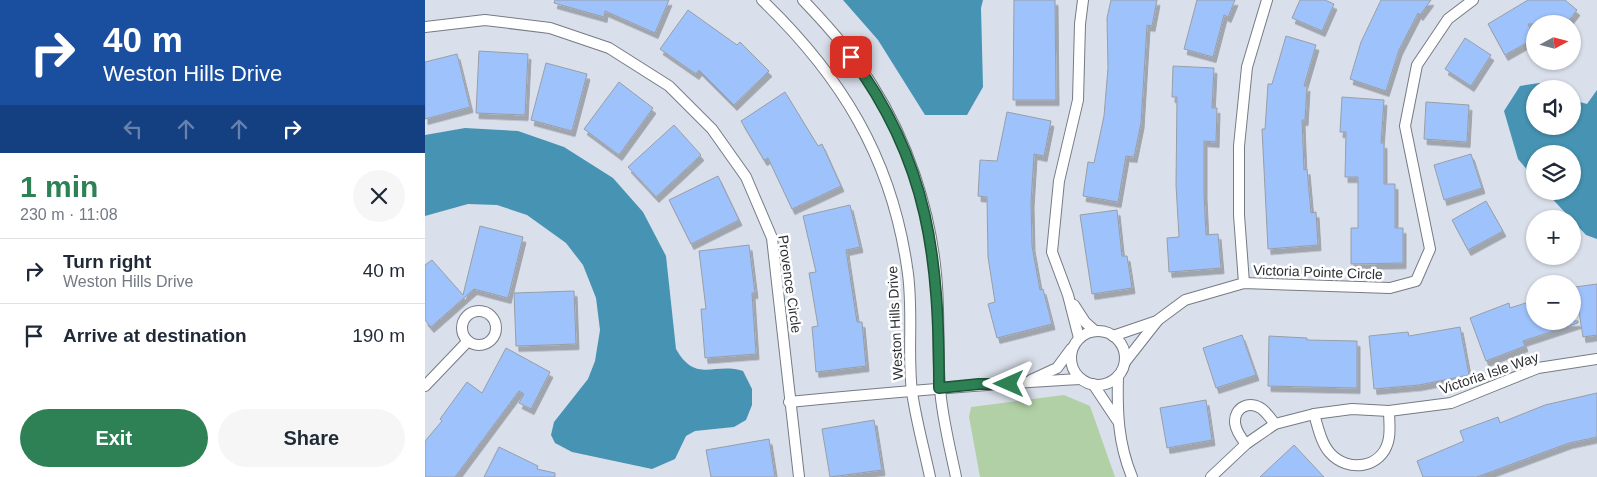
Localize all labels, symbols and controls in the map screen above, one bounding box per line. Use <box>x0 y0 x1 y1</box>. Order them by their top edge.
north arrow <box>1526 15 1581 70</box>
map controls <box>1526 15 1581 330</box>
icon: right <box>20 20 85 85</box>
text: 40 m <box>103 20 183 59</box>
pin <box>830 36 872 78</box>
icon: arrive <box>837 43 865 71</box>
text: Weston Hills Drive <box>103 61 282 86</box>
button: sound <box>1526 80 1581 135</box>
icon: left <box>119 115 147 143</box>
icon: ahead <box>172 115 200 143</box>
icon: ahead <box>225 115 253 143</box>
icon: right <box>278 115 306 143</box>
button: layers <box>1526 145 1581 200</box>
text: 1 min <box>20 170 98 203</box>
button: close <box>353 170 405 222</box>
text: 230 m · 11:08 <box>20 206 118 223</box>
button: + <box>1526 210 1581 265</box>
street label: Provence Circle <box>775 234 805 334</box>
text: Turn right <box>63 251 151 272</box>
icon: right <box>20 257 48 285</box>
text: 40 m <box>363 260 405 281</box>
street label: Victoria Pointe Circle <box>1253 262 1383 282</box>
street label: Weston Hills Drive <box>884 265 906 380</box>
text: Weston Hills Drive <box>63 273 193 290</box>
button: − <box>1526 275 1581 330</box>
icon: arrive <box>20 322 48 350</box>
text: Arrive at destination <box>63 325 247 346</box>
text: 190 m <box>352 325 405 346</box>
street label: Victoria Isle Way <box>1437 349 1541 397</box>
position arrow <box>982 357 1034 409</box>
button: Exit <box>20 409 208 467</box>
button: Share <box>218 409 405 467</box>

